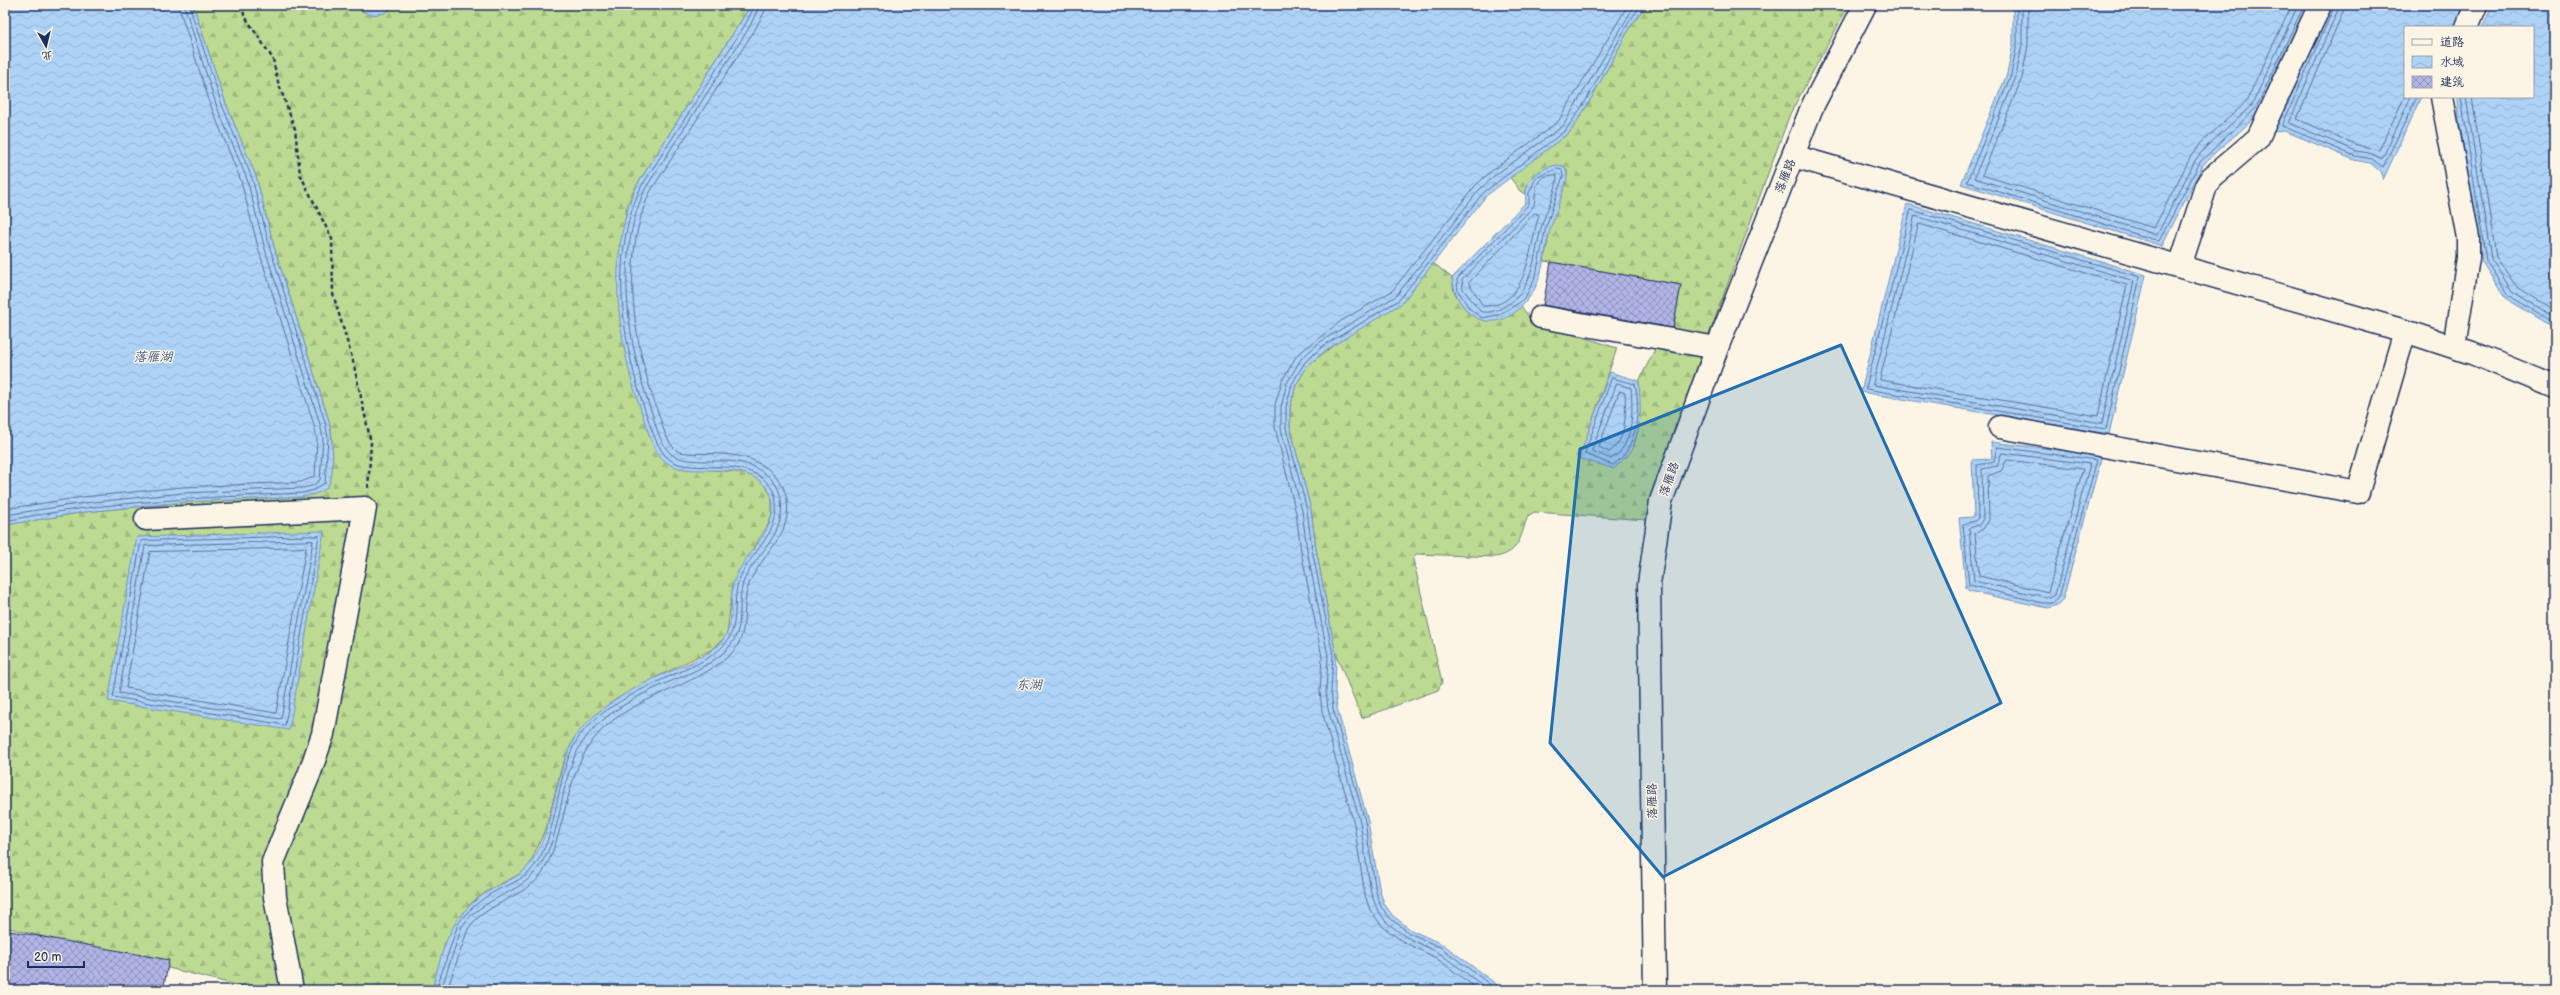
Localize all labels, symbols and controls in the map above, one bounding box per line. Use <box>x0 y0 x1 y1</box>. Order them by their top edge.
north arrow <box>26 26 66 66</box>
legend <box>2404 26 2534 98</box>
text: 道路 <box>2440 35 2464 50</box>
text: 北 <box>41 48 54 63</box>
text: 水域 <box>2440 55 2464 70</box>
text: 建筑 <box>2440 75 2464 90</box>
street label: 落雁路 <box>1772 157 1799 196</box>
water label: 落雁湖 <box>133 349 174 365</box>
street label: 落雁路 <box>1656 460 1683 499</box>
water label: 东湖 <box>1016 677 1044 693</box>
street label: 落雁路 <box>1645 783 1660 819</box>
scale bar <box>28 943 84 969</box>
text: 20 m <box>34 950 61 965</box>

